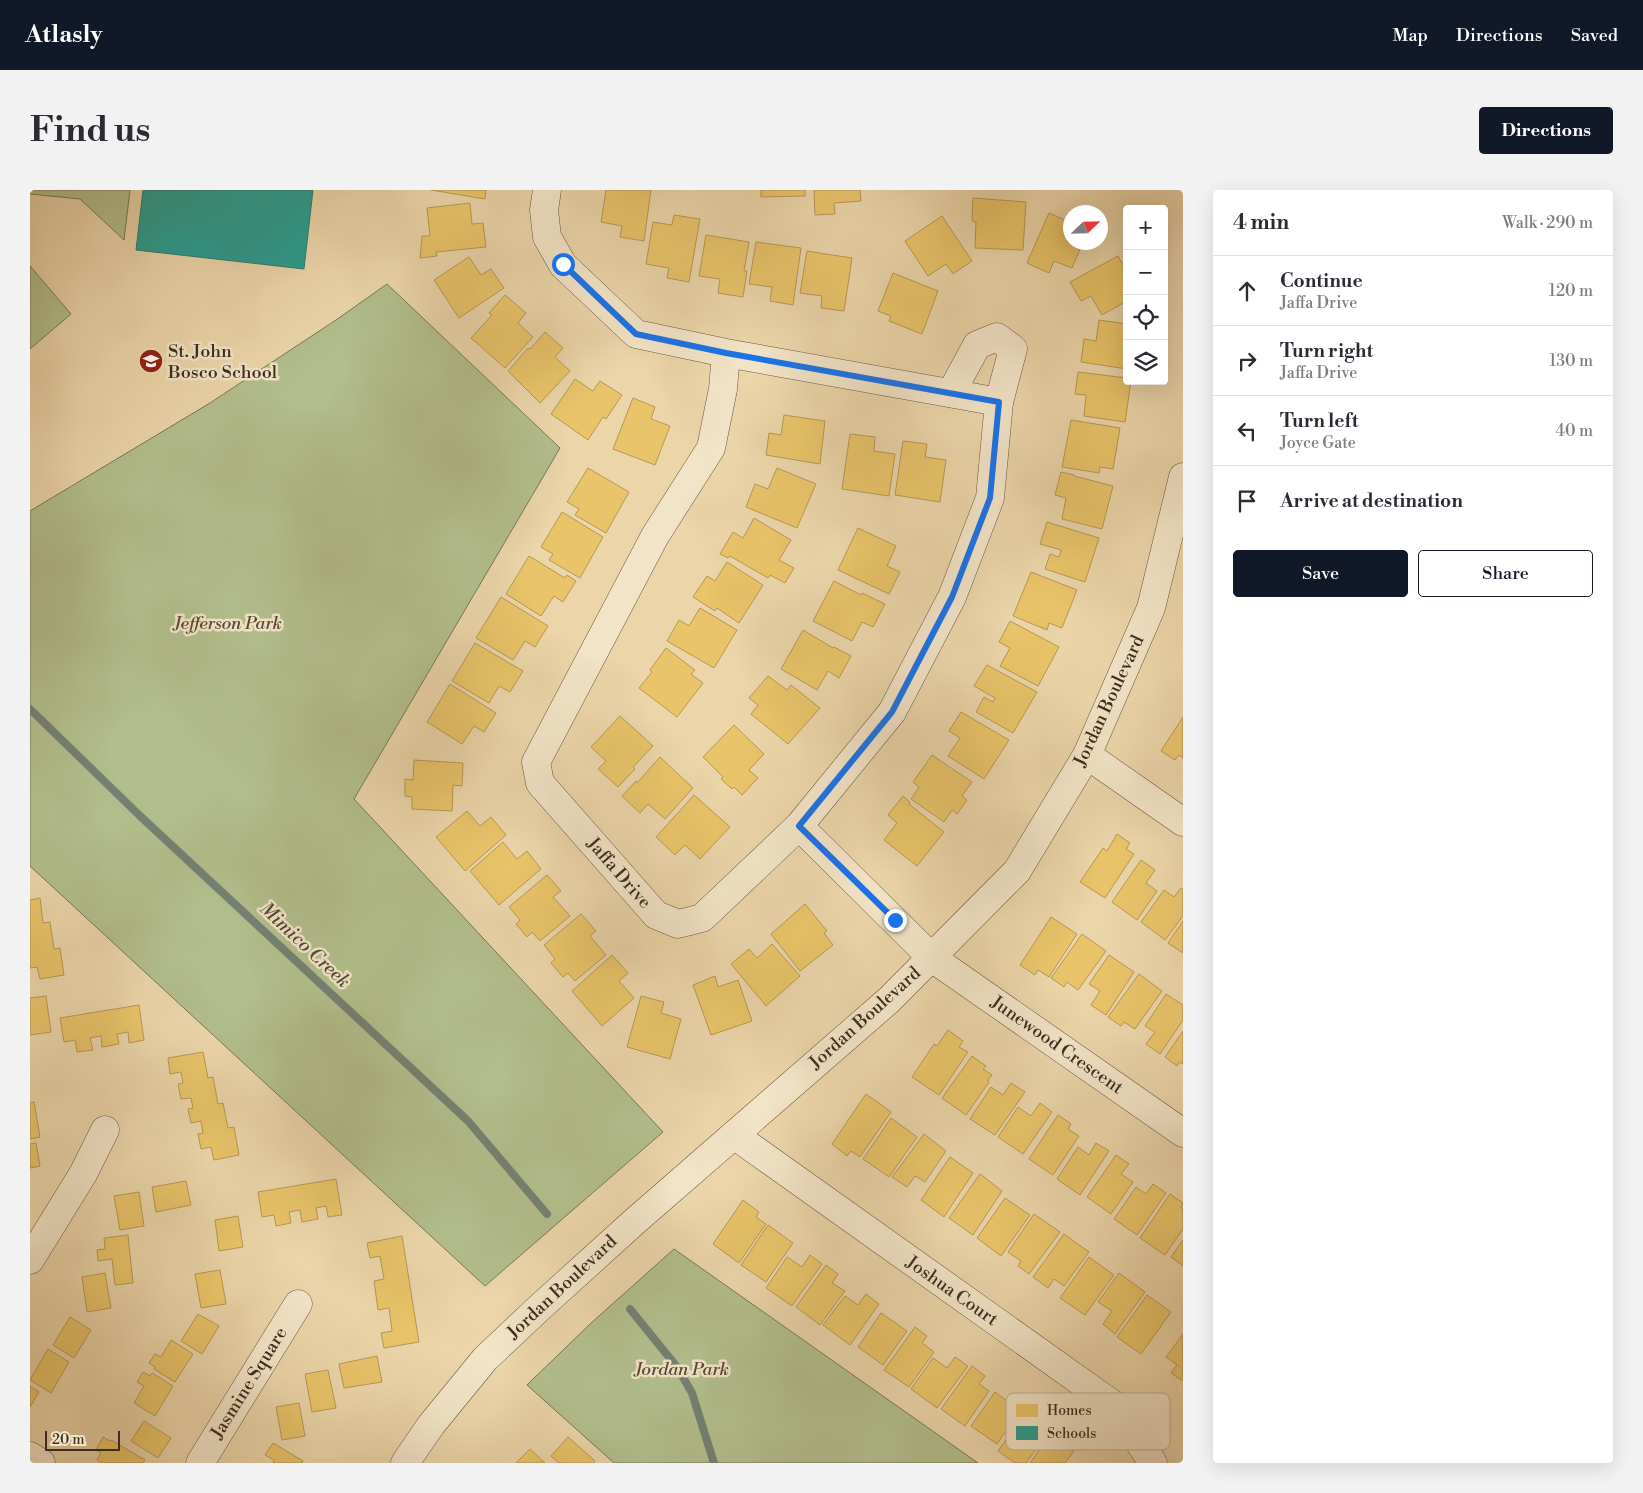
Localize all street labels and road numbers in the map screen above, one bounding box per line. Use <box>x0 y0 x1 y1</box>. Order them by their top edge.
street label: Jordan Boulevard <box>1068 631 1150 771</box>
street label: Jaffa Drive <box>581 832 656 913</box>
street label: Jordan Boulevard <box>804 961 926 1075</box>
street label: Junewood Crescent <box>986 990 1128 1100</box>
street label: Jordan Boulevard <box>501 1229 623 1345</box>
street label: Joshua Court <box>901 1250 1003 1331</box>
street label: Jasmine Square <box>205 1323 293 1444</box>

